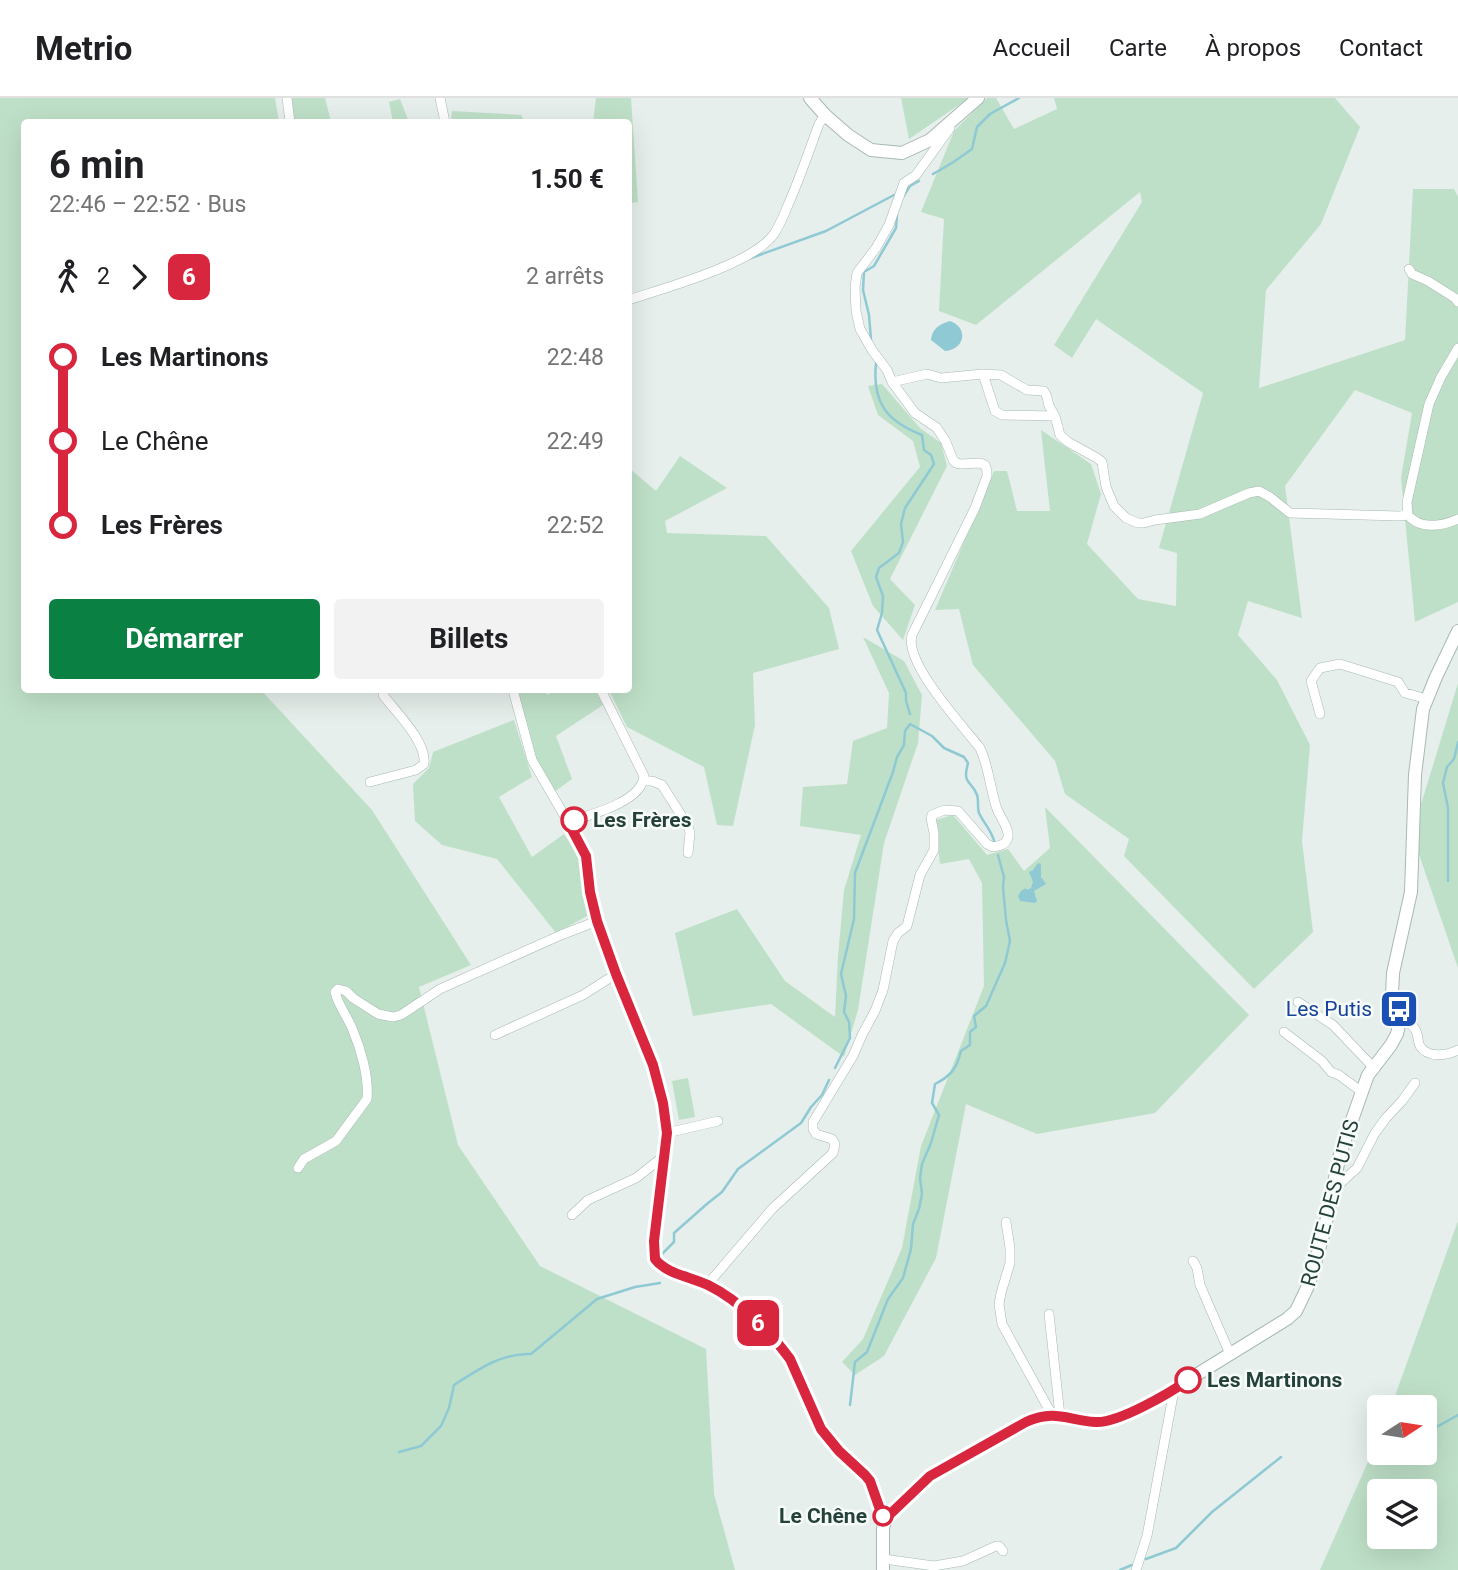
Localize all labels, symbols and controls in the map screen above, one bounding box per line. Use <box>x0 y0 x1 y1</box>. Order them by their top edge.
text: Metrio <box>35 29 132 68</box>
text: Accueil <box>992 34 1071 62</box>
text: Carte <box>1109 34 1167 62</box>
text: À propos <box>1205 34 1301 62</box>
text: Contact <box>1339 34 1423 62</box>
text: 6 min <box>49 143 145 187</box>
text: 1.50 € <box>530 164 604 194</box>
text: 22:46 – 22:52 · Bus <box>49 191 246 218</box>
icon: walk <box>49 258 87 296</box>
icon: forward <box>120 258 158 296</box>
text: 2 <box>97 263 110 290</box>
text: 6 <box>182 263 196 291</box>
text: 2 arrêts <box>526 263 604 290</box>
text: Les Martinons <box>101 342 269 372</box>
text: 22:48 <box>547 344 604 371</box>
text: Le Chêne <box>101 426 208 456</box>
text: 22:49 <box>547 428 604 455</box>
text: Les Frères <box>101 510 223 540</box>
text: 22:52 <box>547 512 604 539</box>
button: Démarrer <box>49 599 320 679</box>
button: Billets <box>334 599 604 679</box>
marker: Les Frères <box>561 807 587 833</box>
place label: Les Frères <box>593 808 692 832</box>
bus stop icon: Les Putis <box>1378 988 1420 1030</box>
place label: Les Putis <box>1286 997 1372 1021</box>
street label: ROUTE DES PUTIS <box>1296 1117 1364 1289</box>
line badge: 6 <box>735 1300 781 1346</box>
text: 6 <box>751 1309 765 1337</box>
marker: Les Martinons <box>1175 1367 1201 1393</box>
place label: Les Martinons <box>1207 1368 1343 1392</box>
north arrow <box>1367 1395 1437 1465</box>
map controls <box>1367 1395 1437 1549</box>
button: layers <box>1367 1479 1437 1549</box>
place label: Le Chêne <box>779 1504 867 1528</box>
marker: Le Chêne <box>873 1506 893 1526</box>

